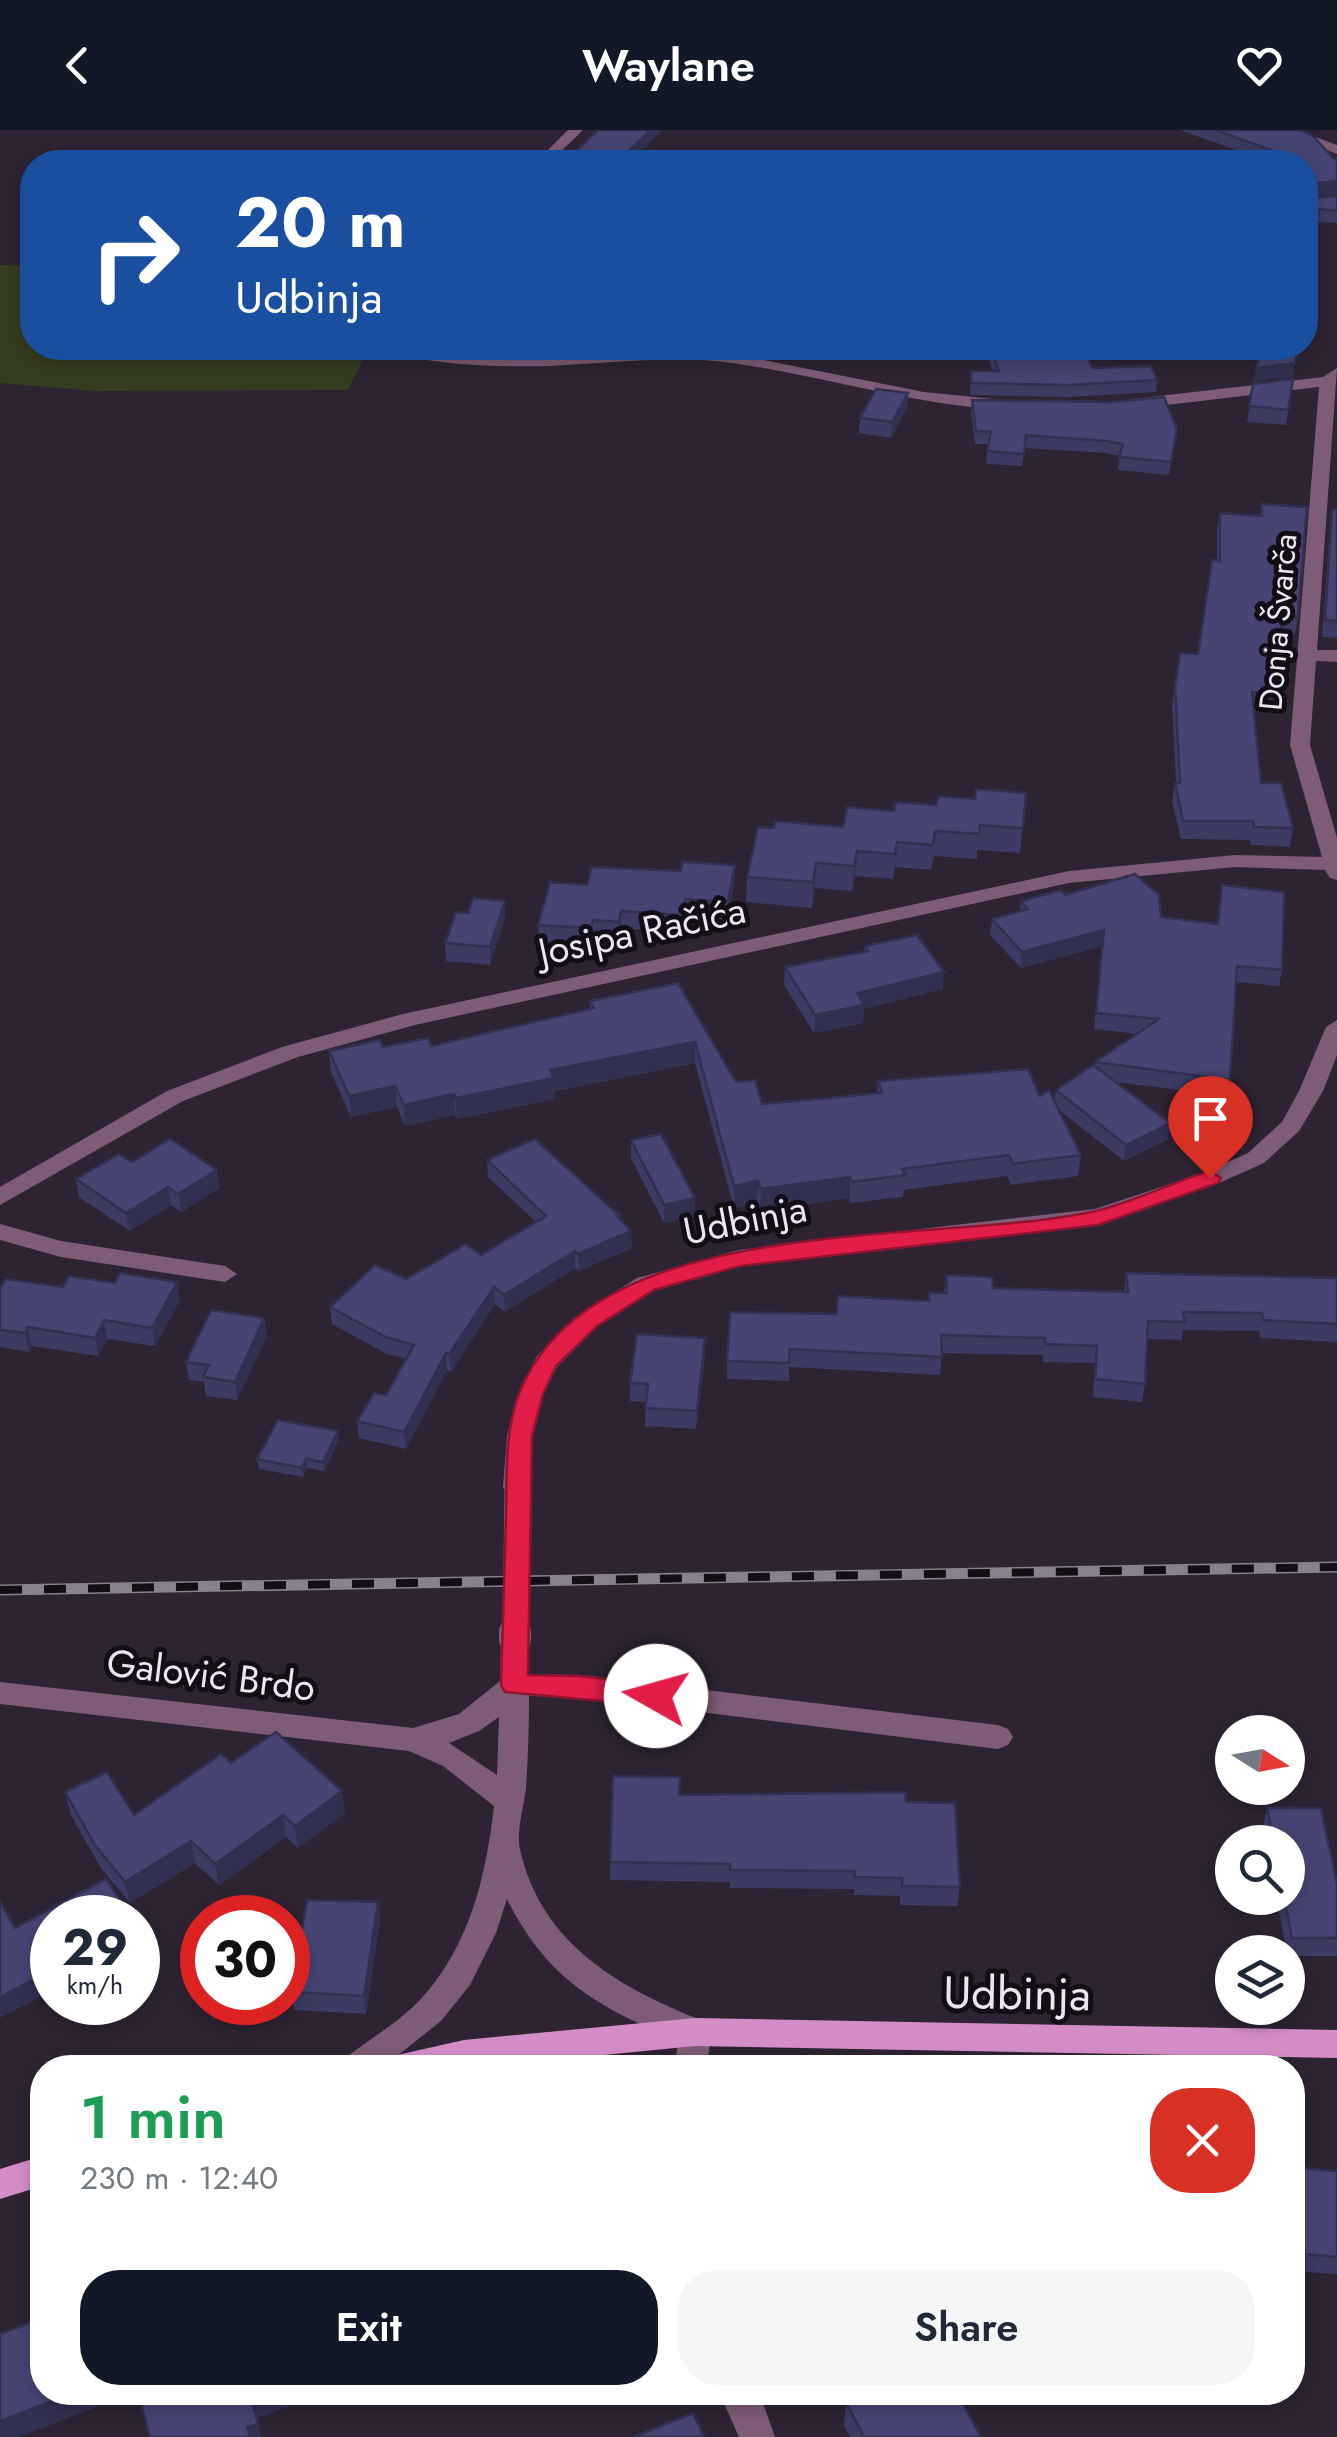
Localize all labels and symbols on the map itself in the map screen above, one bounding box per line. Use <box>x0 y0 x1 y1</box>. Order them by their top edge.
street label: Donja Švarča <box>1247 532 1309 712</box>
street label: Josipa Račića <box>528 882 751 980</box>
pin <box>1168 1076 1253 1179</box>
street label: Udbinja <box>678 1181 811 1258</box>
street label: Galović Brdo <box>104 1634 318 1715</box>
position arrow <box>604 1644 708 1748</box>
north arrow <box>1215 1715 1305 1805</box>
speed limit sign: 30 <box>180 1895 310 2025</box>
street label: Udbinja <box>943 1960 1091 2027</box>

